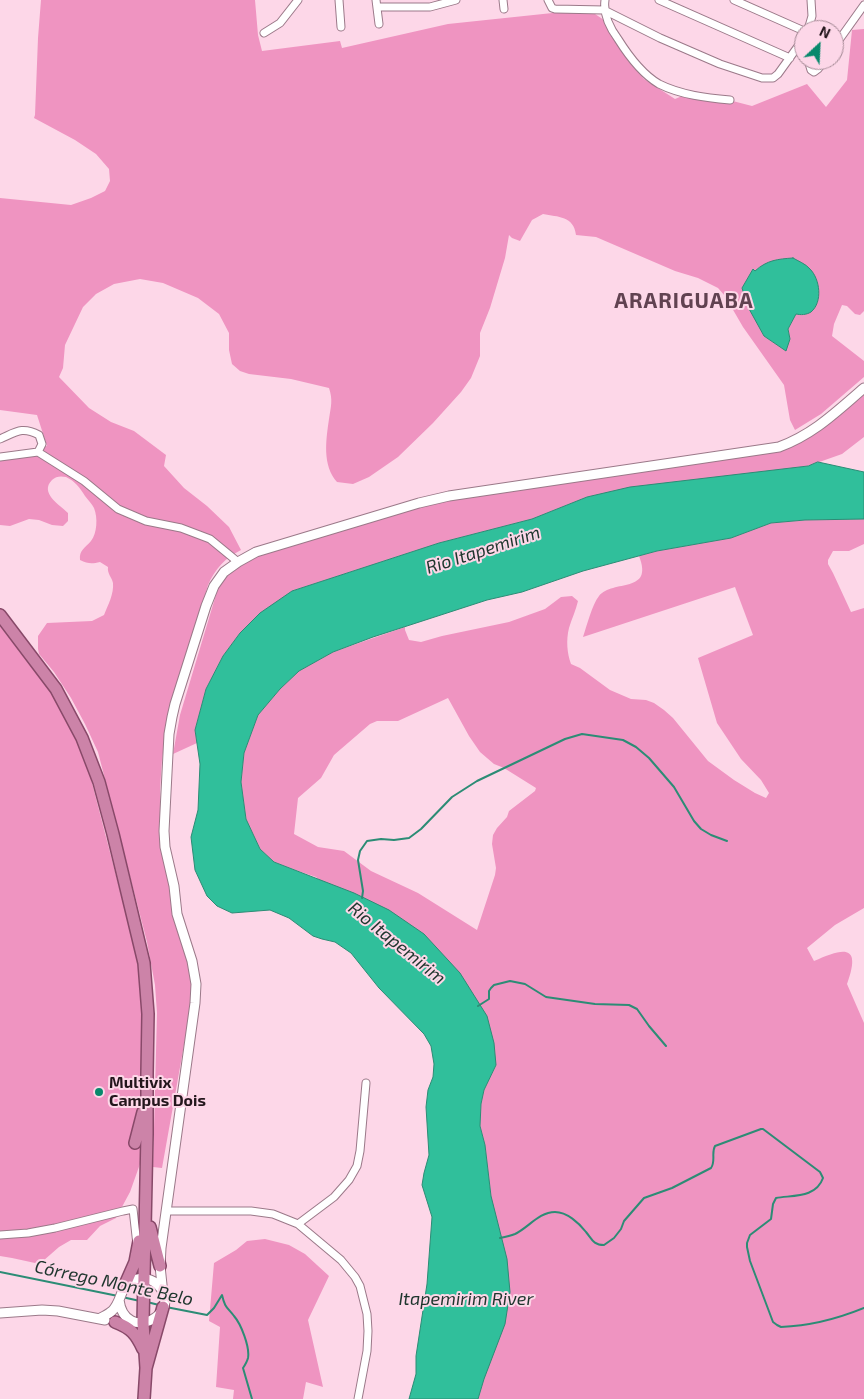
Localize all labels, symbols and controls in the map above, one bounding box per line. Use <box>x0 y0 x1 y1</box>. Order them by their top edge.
north arrow <box>794 20 844 70</box>
text: N <box>817 22 833 42</box>
district label: ARARIGUABA <box>613 288 755 314</box>
water label: Rio Itapemirim <box>423 521 543 579</box>
water label: Rio Itapemirim <box>344 897 450 989</box>
place label: Multivix Campus Dois <box>109 1073 206 1111</box>
marker: Multivix Campus Dois <box>93 1086 105 1098</box>
water label: Córrego Monte Belo <box>33 1256 195 1310</box>
water label: Itapemirim River <box>398 1288 534 1310</box>

